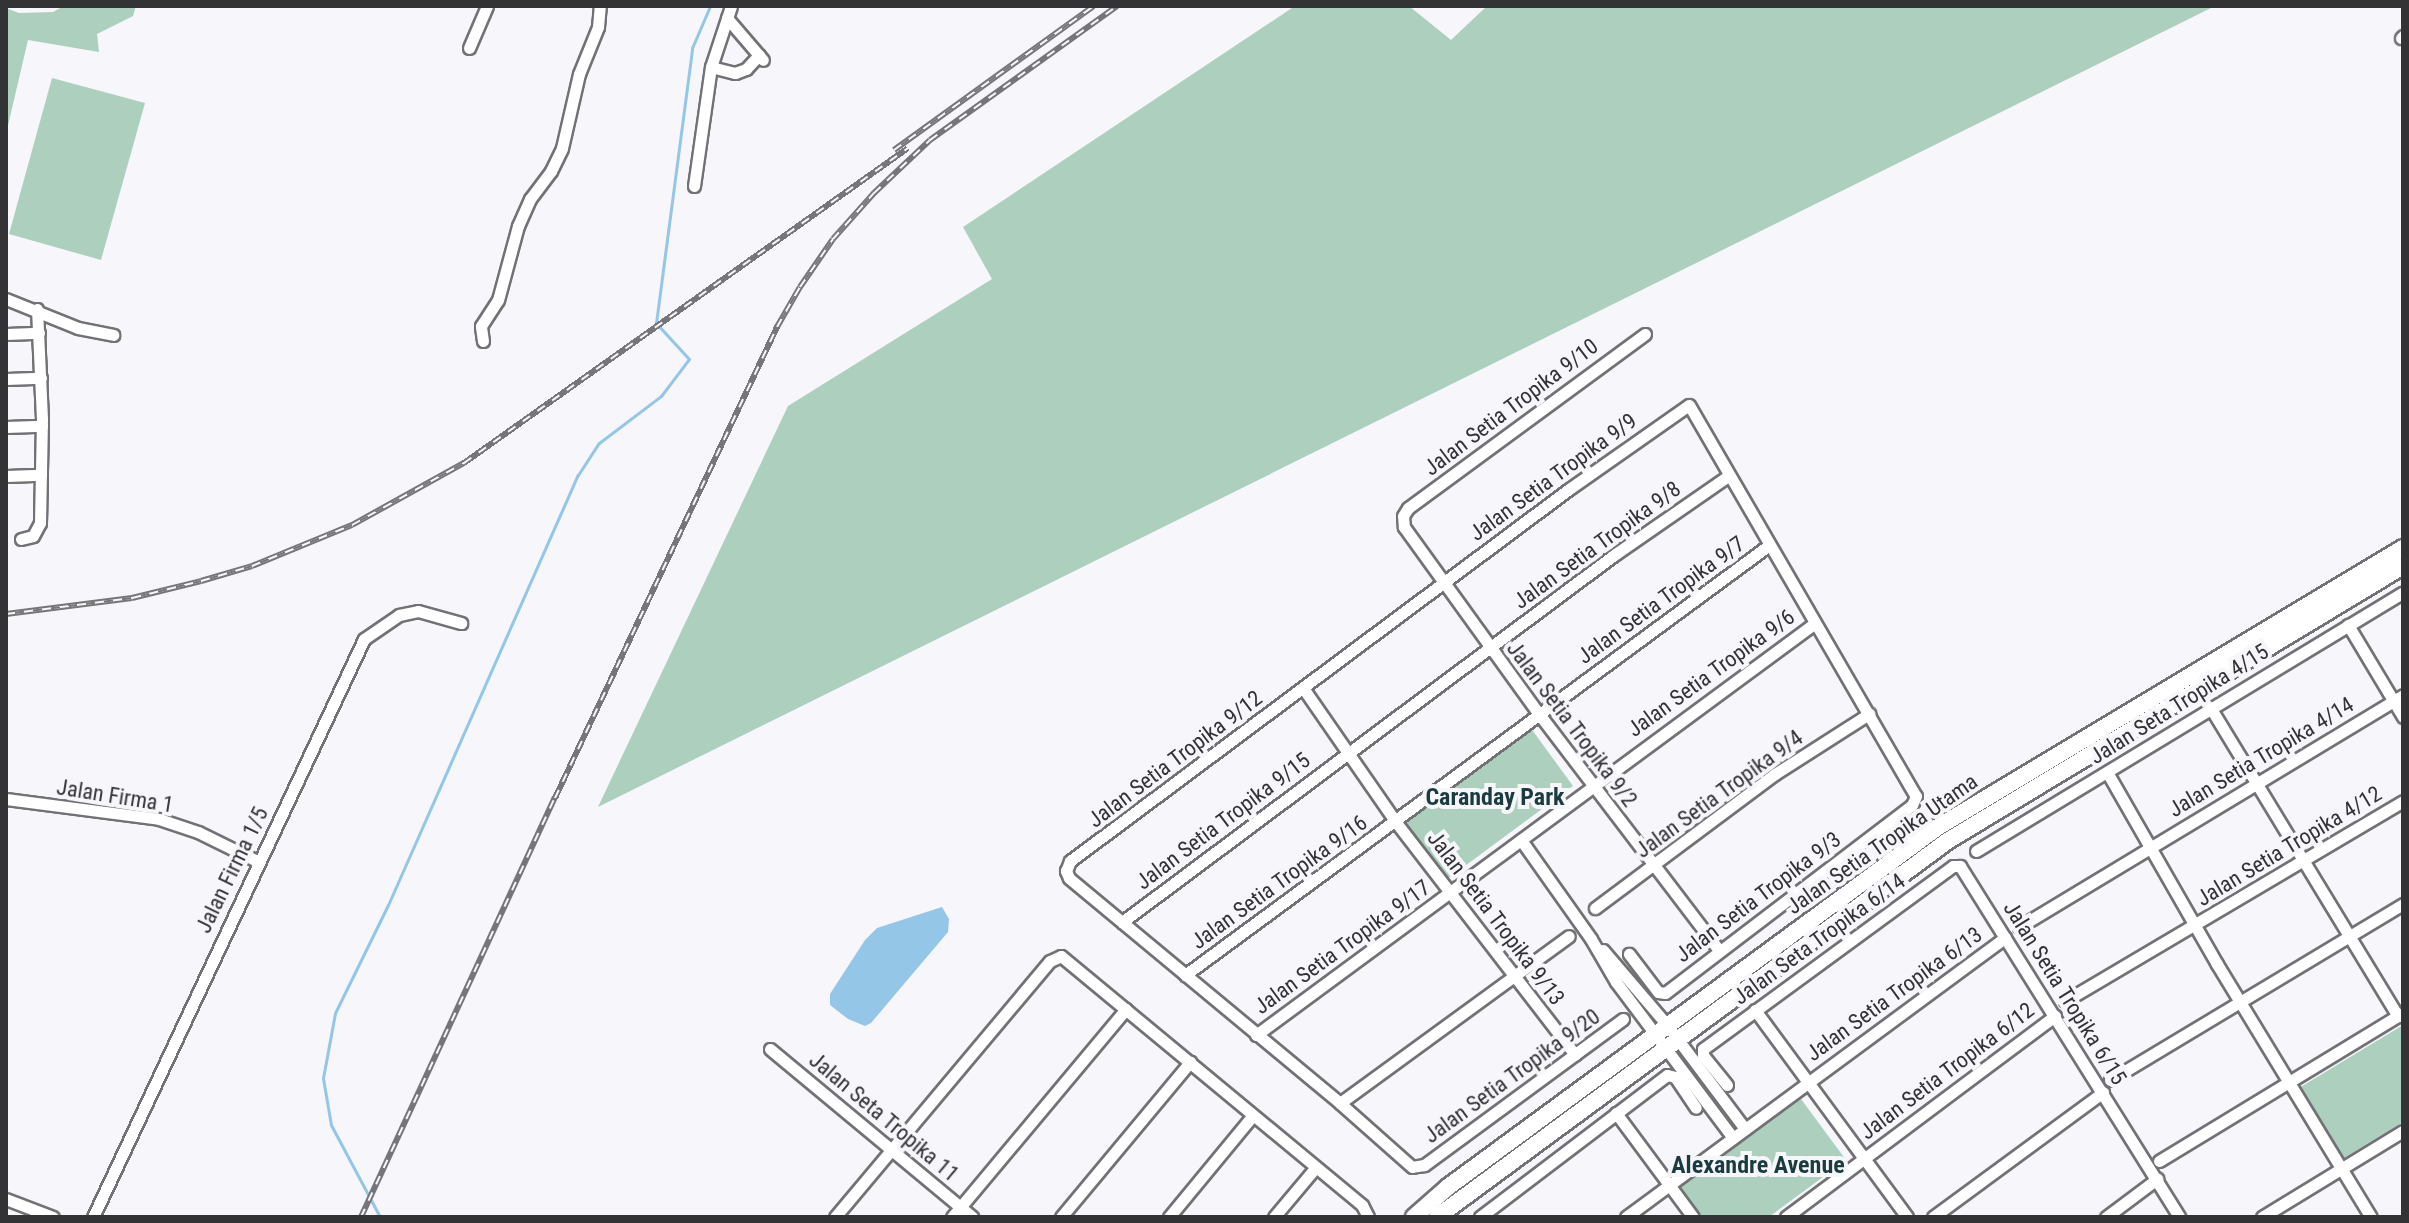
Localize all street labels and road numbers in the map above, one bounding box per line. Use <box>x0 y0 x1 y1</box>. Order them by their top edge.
street label: Jalan Setia Tropika 9/10 <box>1419 333 1603 481</box>
street label: Jalan Setia Tropika 9/9 <box>1464 407 1642 547</box>
street label: Jalan Setia Tropika 9/8 <box>1508 475 1686 615</box>
street label: Jalan Setia Tropika 9/7 <box>1572 530 1750 670</box>
street label: Jalan Setia Tropika 9/6 <box>1622 603 1800 743</box>
street label: Jalan Setia Tropika 9/2 <box>1501 636 1643 812</box>
street label: Jalan Seta Tropika 4/15 <box>2084 638 2274 770</box>
street label: Jalan Setia Tropika 9/12 <box>1083 685 1267 833</box>
street label: Jalan Setia Tropika 4/14 <box>2163 691 2359 823</box>
street label: Jalan Setia Tropika 9/4 <box>1630 724 1808 864</box>
street label: Jalan Setia Tropika 9/15 <box>1131 747 1315 895</box>
street label: Jalan Setia Tropika Utama <box>1781 768 1983 920</box>
street label: Jalan Firma 1 <box>55 774 175 818</box>
street label: Jalan Setia Tropika 4/12 <box>2191 780 2387 912</box>
street label: Jalan Firma 1/5 <box>190 803 274 937</box>
street label: Jalan Setia Tropika 9/16 <box>1186 809 1372 955</box>
street label: Jalan Setia Tropika 9/13 <box>1422 826 1570 1010</box>
street label: Jalan Setia Tropika 9/3 <box>1670 826 1846 968</box>
street label: Jalan Seta Tropika 6/14 <box>1728 868 1910 1010</box>
street label: Jalan Setia Tropika 9/17 <box>1249 874 1435 1020</box>
street label: Jalan Setia Tropika 6/15 <box>1998 896 2132 1090</box>
street label: Jalan Setia Tropika 6/13 <box>1801 921 1987 1067</box>
street label: Jalan Setia Tropika 6/12 <box>1855 997 2039 1145</box>
street label: Jalan Setia Tropika 9/20 <box>1419 1003 1605 1149</box>
street label: Jalan Seta Tropika 11 <box>804 1047 964 1187</box>

